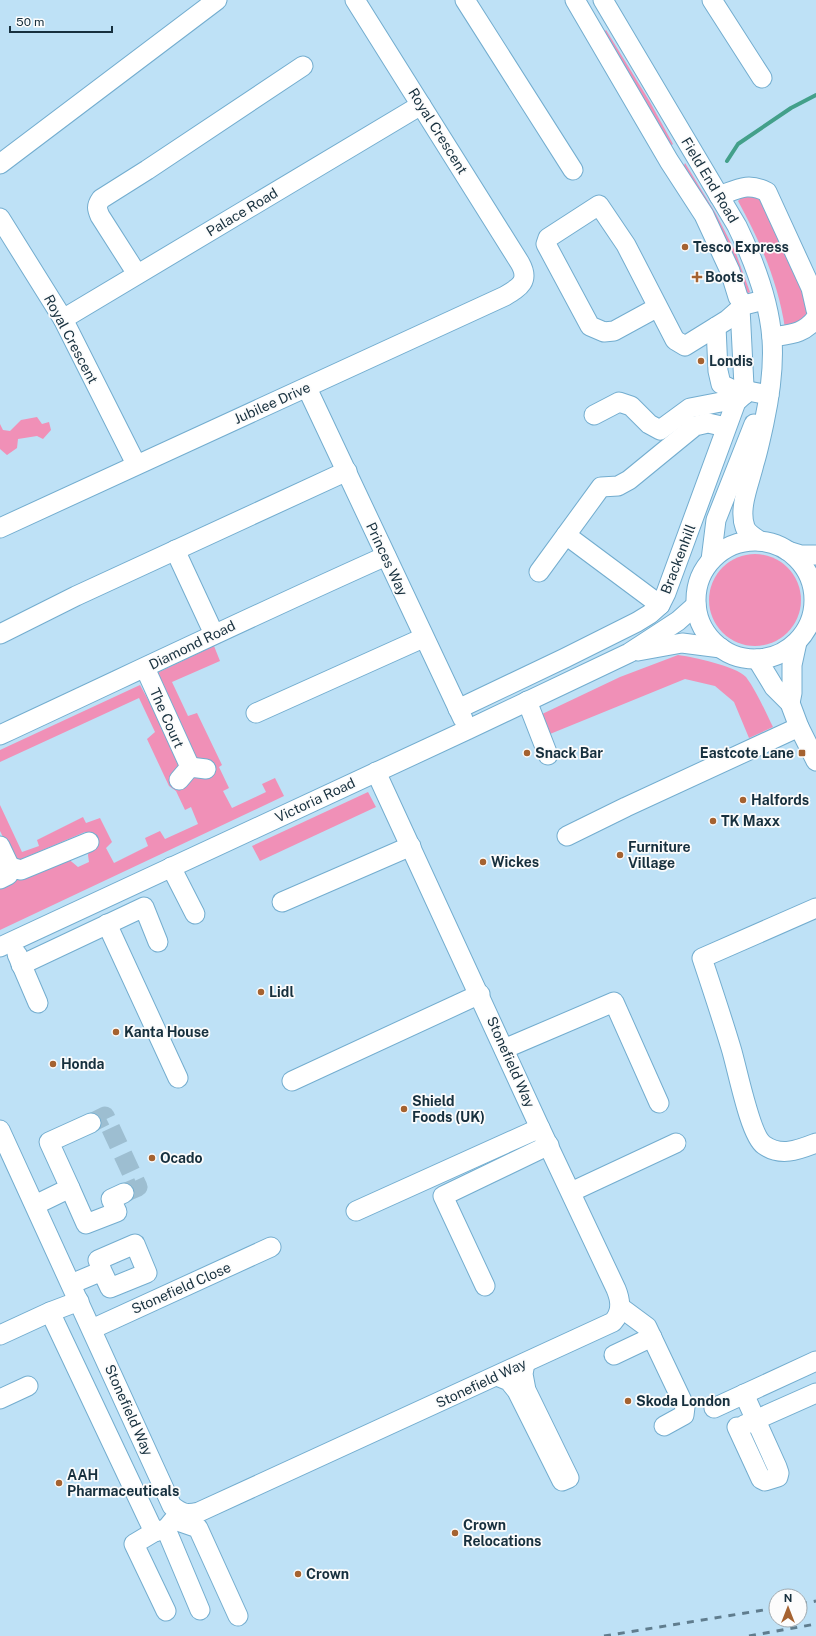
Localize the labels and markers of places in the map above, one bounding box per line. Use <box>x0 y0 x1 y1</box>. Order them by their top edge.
place label: Tesco Express <box>693 239 789 255</box>
marker: Tesco Express <box>680 242 690 252</box>
place label: Boots <box>705 269 744 285</box>
marker: Boots <box>692 272 702 282</box>
place label: Londis <box>709 353 753 369</box>
marker: Londis <box>696 356 706 366</box>
place label: Snack Bar <box>535 745 603 761</box>
place label: Eastcote Lane <box>700 745 794 761</box>
marker: Snack Bar <box>522 748 532 758</box>
marker: Eastcote Lane <box>797 748 807 758</box>
place label: Halfords <box>751 792 809 808</box>
marker: Halfords <box>738 795 748 805</box>
place label: TK Maxx <box>721 813 780 829</box>
marker: TK Maxx <box>708 816 718 826</box>
place label: Furniture Village <box>628 839 691 871</box>
marker: Furniture Village <box>615 850 625 860</box>
place label: Wickes <box>491 854 539 870</box>
marker: Wickes <box>478 857 488 867</box>
place label: Lidl <box>269 984 294 1000</box>
marker: Lidl <box>256 987 266 997</box>
place label: Kanta House <box>124 1024 209 1040</box>
marker: Kanta House <box>111 1027 121 1037</box>
place label: Honda <box>61 1056 104 1072</box>
marker: Honda <box>48 1059 58 1069</box>
place label: Shield Foods (UK) <box>412 1093 485 1125</box>
marker: Shield Foods (UK) <box>399 1104 409 1114</box>
place label: Ocado <box>160 1150 203 1166</box>
marker: Ocado <box>147 1153 157 1163</box>
place label: Skoda London <box>636 1393 730 1409</box>
marker: Skoda London <box>623 1396 633 1406</box>
place label: AAH Pharmaceuticals <box>67 1467 179 1499</box>
marker: AAH Pharmaceuticals <box>54 1478 64 1488</box>
place label: Crown Relocations <box>463 1517 541 1549</box>
marker: Crown Relocations <box>450 1528 460 1538</box>
place label: Crown <box>306 1566 349 1582</box>
marker: Crown <box>293 1569 303 1579</box>

